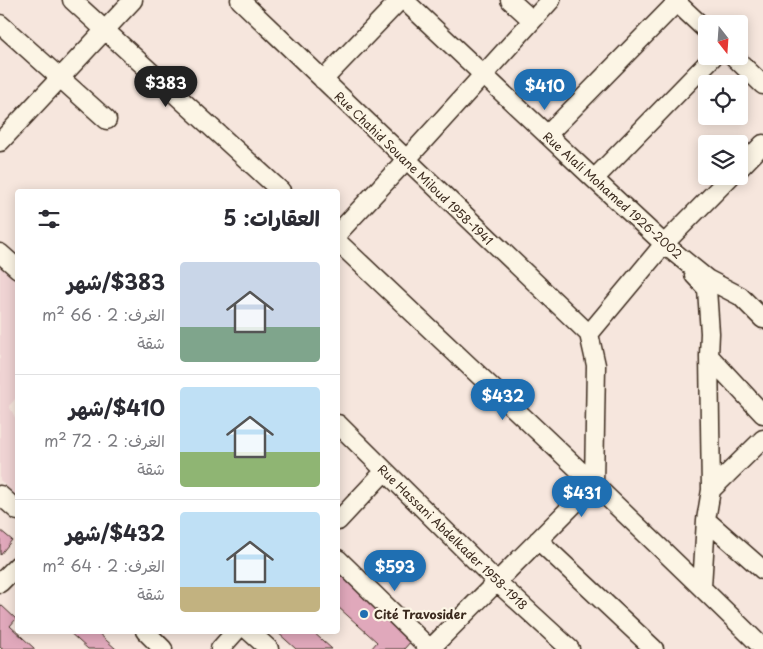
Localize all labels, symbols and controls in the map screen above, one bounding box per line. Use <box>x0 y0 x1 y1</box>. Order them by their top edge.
north arrow <box>698 15 748 65</box>
map controls <box>698 15 748 185</box>
pin: $383 <box>136 66 196 108</box>
pin: $410 <box>515 68 575 111</box>
text: $383 <box>145 70 187 94</box>
text: $410 <box>525 73 565 97</box>
button: locate <box>698 75 748 125</box>
street label: Rue Chahid Souane Miloud 1958-1941 <box>331 87 497 249</box>
street label: Rue Alali Mohamed 1926-2002 <box>539 127 687 263</box>
button: layers <box>698 135 748 185</box>
text: العقارات: 5 <box>223 201 320 233</box>
icon: filters <box>35 205 63 233</box>
text: $383/شهر <box>67 265 165 297</box>
icon: home <box>220 282 280 342</box>
text: الغرف: 2 · 66 m² <box>42 302 165 326</box>
text: شقة <box>137 330 165 354</box>
pin: $432 <box>473 378 533 421</box>
text: $432 <box>482 383 524 407</box>
text: $410/شهر <box>69 391 165 423</box>
icon: home <box>220 407 280 467</box>
text: الغرف: 2 · 72 m² <box>44 428 165 452</box>
text: شقة <box>137 456 165 480</box>
street label: Rue Hassani Abdelkader 1958-1918 <box>374 460 532 614</box>
pin: $431 <box>552 476 612 518</box>
text: $431 <box>563 480 601 504</box>
text: $432/شهر <box>66 516 165 548</box>
icon: home <box>220 532 280 592</box>
pin: $593 <box>365 550 425 592</box>
text: الغرف: 2 · 64 m² <box>42 553 165 577</box>
text: $593 <box>375 554 415 578</box>
text: شقة <box>137 581 165 605</box>
place label: Cité Travosider <box>374 605 467 623</box>
marker: Cité Travosider <box>358 608 370 620</box>

